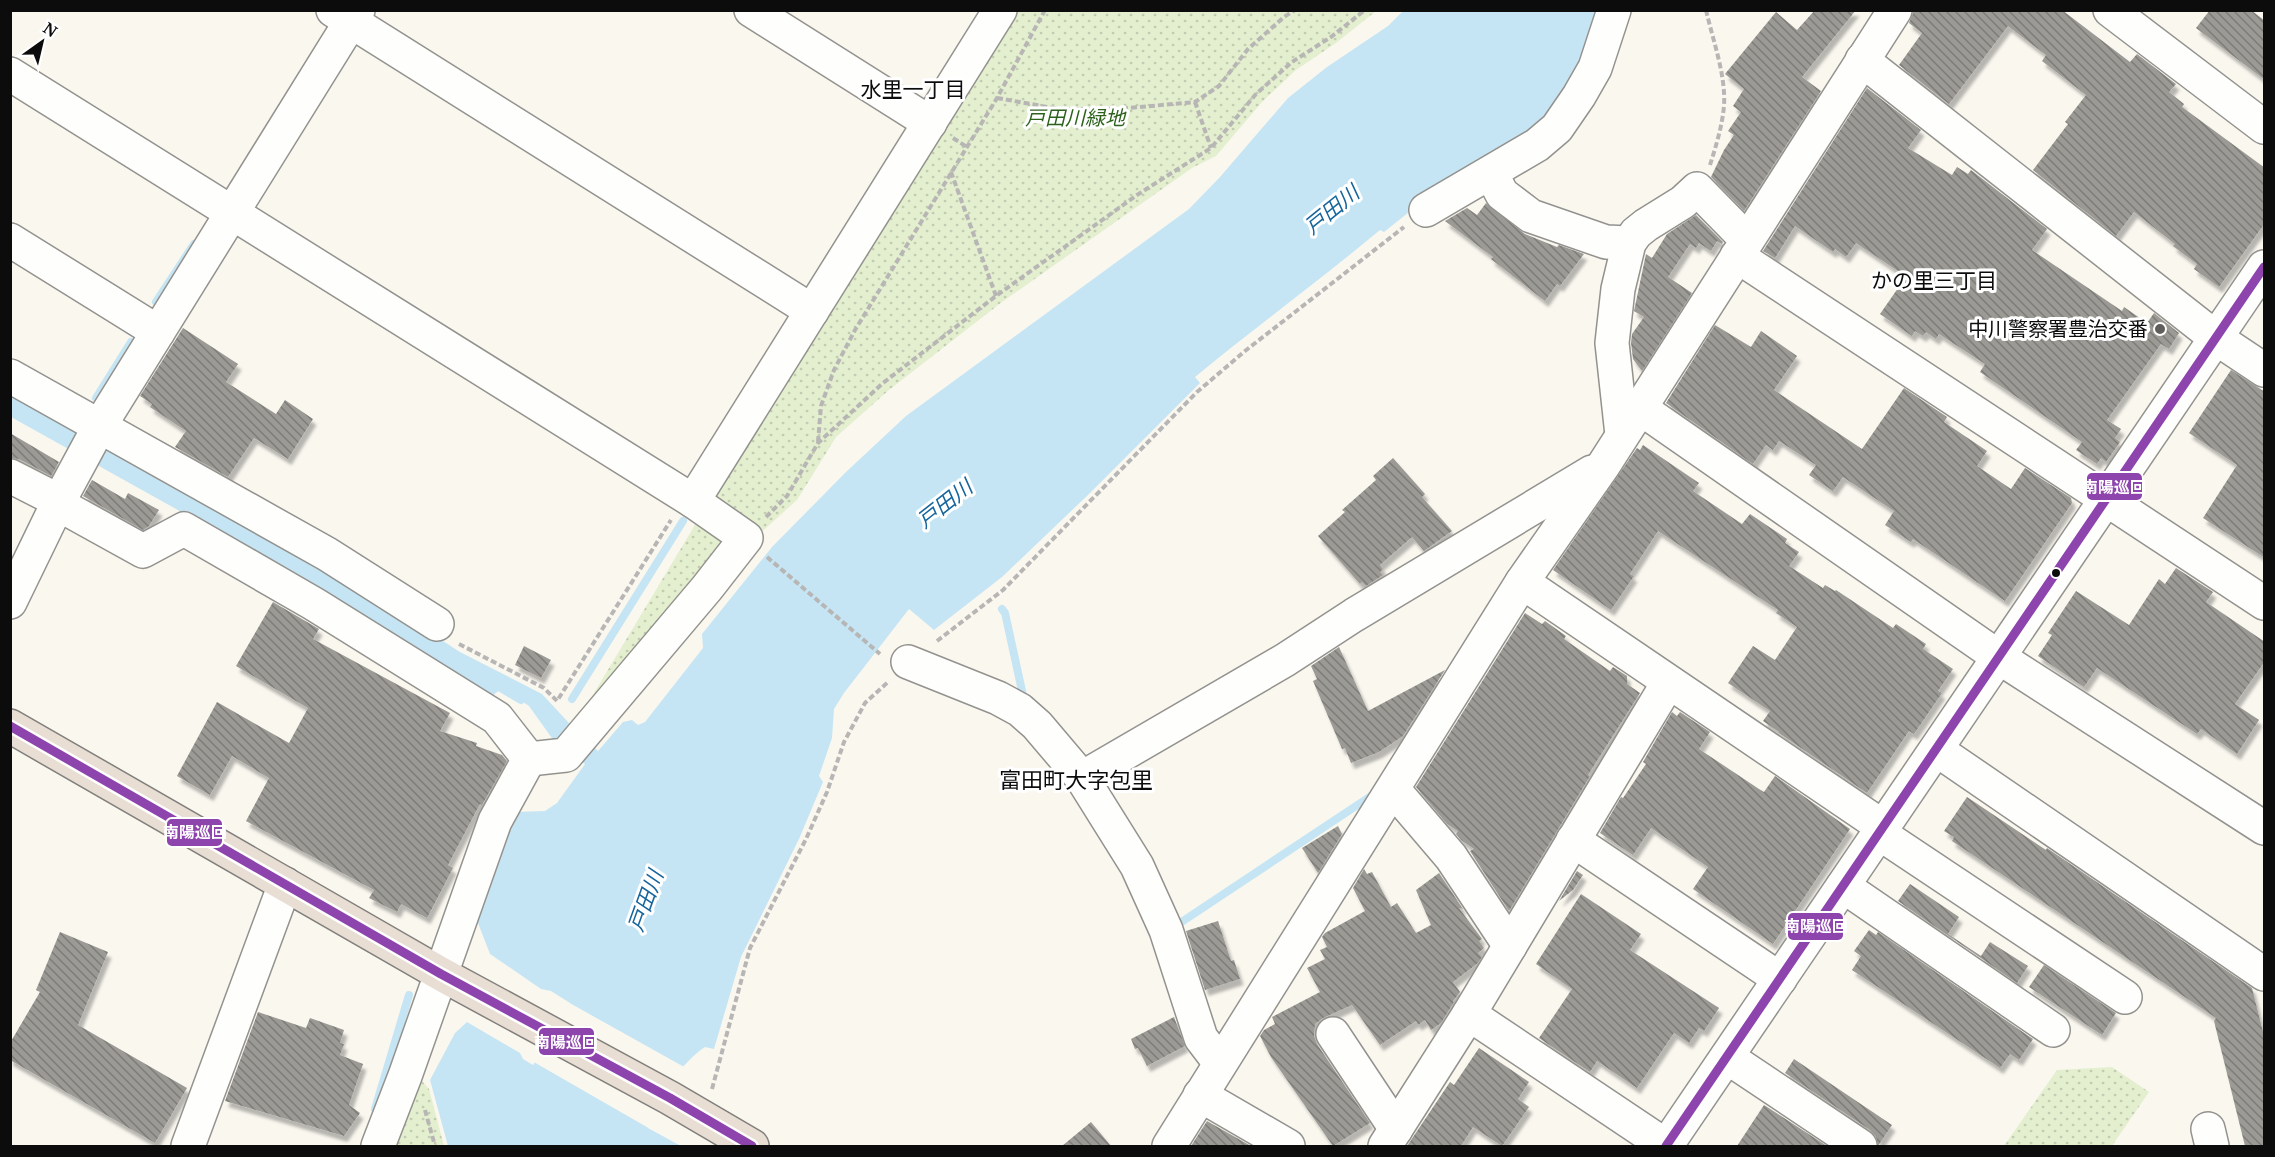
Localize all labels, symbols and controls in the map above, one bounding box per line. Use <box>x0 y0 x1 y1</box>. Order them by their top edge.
north arrow <box>12 12 72 72</box>
text: N <box>39 17 62 42</box>
district label: 水里一丁目 <box>861 75 966 103</box>
park label: 戸田川緑地 <box>1025 104 1127 131</box>
water label: 戸田川 <box>1298 177 1366 240</box>
district label: かの里三丁目 <box>1871 266 1997 294</box>
place label: 中川警察署豊治交番 <box>1968 315 2148 342</box>
marker: 中川警察署豊治交番 <box>2153 322 2167 336</box>
water label: 戸田川 <box>911 472 979 534</box>
line badge: 南陽巡回 <box>2086 472 2143 501</box>
text: 南陽巡回 <box>2082 476 2146 498</box>
unlabelled marker <box>2050 567 2062 579</box>
district label: 富田町大字包里 <box>999 764 1153 794</box>
line badge: 南陽巡回 <box>166 818 223 847</box>
text: 南陽巡回 <box>163 821 227 843</box>
water label: 戸田川 <box>621 864 670 935</box>
line badge: 南陽巡回 <box>1787 912 1844 941</box>
text: 南陽巡回 <box>1784 915 1848 937</box>
line badge: 南陽巡回 <box>538 1027 595 1056</box>
text: 南陽巡回 <box>534 1031 598 1053</box>

